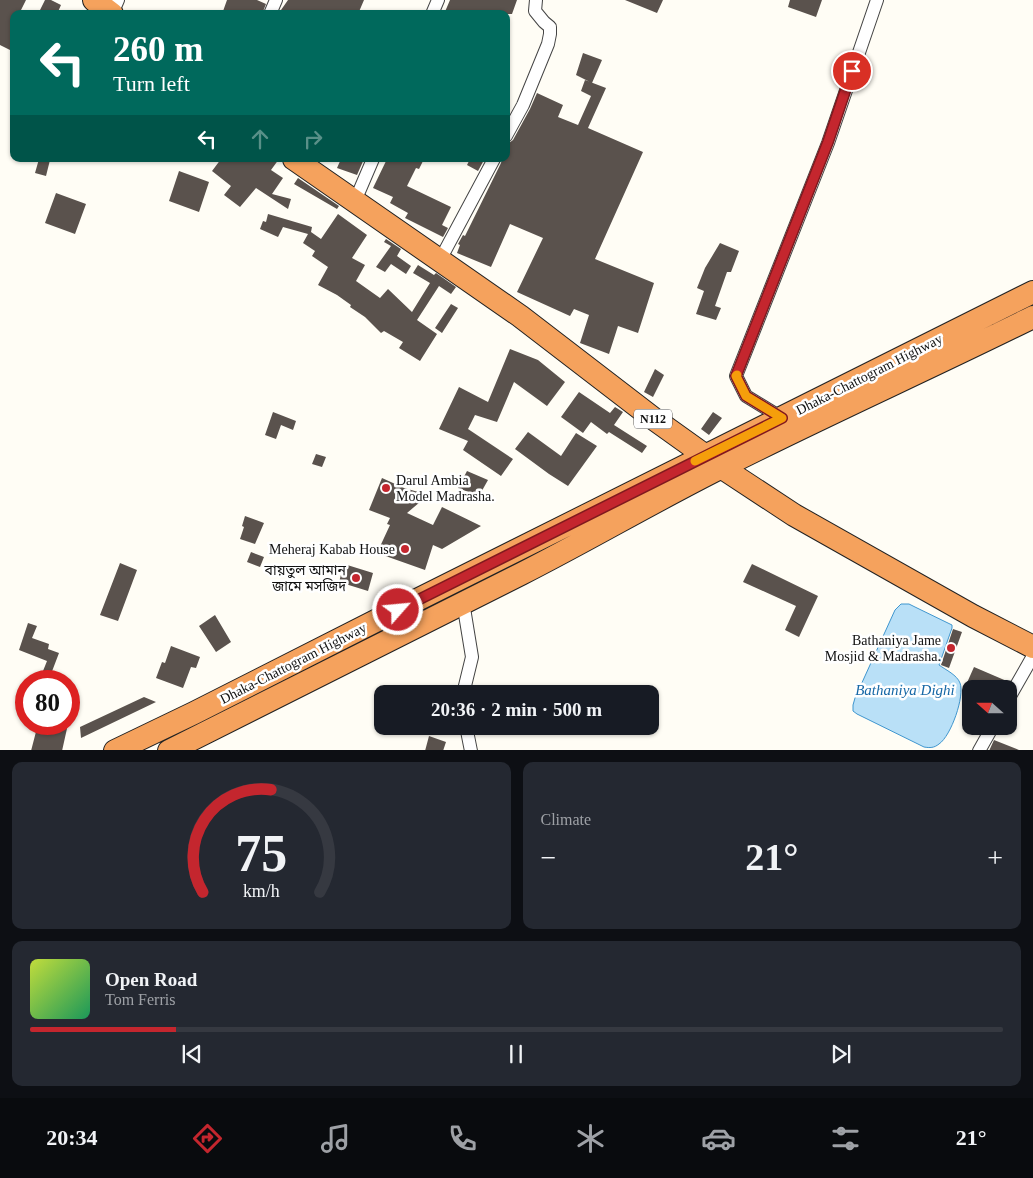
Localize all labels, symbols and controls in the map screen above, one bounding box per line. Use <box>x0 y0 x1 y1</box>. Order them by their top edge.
icon: left <box>30 30 95 95</box>
text: 260 m <box>113 30 203 69</box>
pin <box>831 50 873 92</box>
icon: arrive <box>838 57 866 85</box>
text: Turn left <box>113 71 190 96</box>
icon: left <box>193 125 221 153</box>
icon: ahead <box>246 125 274 153</box>
icon: right <box>299 125 327 153</box>
street label: Dhaka-Chattogram Highway <box>794 331 945 418</box>
road number: N112 <box>634 409 672 428</box>
place label: Darul Ambia Model Madrasha. <box>396 473 495 504</box>
marker: Darul Ambia Model Madrasha. <box>380 482 392 494</box>
place label: Meheraj Kabab House <box>269 542 395 557</box>
marker: Meheraj Kabab House <box>399 543 411 555</box>
place label: বায়তুল আমান জামে মসজিদ <box>264 563 347 594</box>
marker: বায়তুল আমান জামে মসজিদ <box>350 572 362 584</box>
position arrow <box>371 583 423 635</box>
street label: Dhaka-Chattogram Highway <box>218 620 369 707</box>
place label: Bathaniya Jame Mosjid & Madrasha. <box>825 633 941 664</box>
marker: Bathaniya Jame Mosjid & Madrasha. <box>945 642 957 654</box>
speed limit sign: 80 <box>15 670 80 735</box>
north arrow <box>962 680 1018 735</box>
map controls <box>962 680 1017 735</box>
water label: Bathaniya Dighi <box>855 682 955 698</box>
text: 20:36 · 2 min · 500 m <box>431 699 602 720</box>
text: Climate <box>541 811 591 828</box>
text: 75 <box>235 825 287 882</box>
text: 21° <box>745 836 798 878</box>
text: − <box>541 842 556 873</box>
text: + <box>987 842 1003 873</box>
text: km/h <box>243 881 280 901</box>
text: Open Road <box>105 969 197 990</box>
text: Tom Ferris <box>105 991 175 1008</box>
icon: previous <box>178 1040 206 1068</box>
icon: pause <box>502 1040 530 1068</box>
icon: next <box>827 1040 855 1068</box>
icon: directions <box>190 1121 225 1156</box>
icon: music <box>318 1121 353 1156</box>
icon: phone <box>445 1121 480 1156</box>
icon: climate <box>573 1121 608 1156</box>
icon: car <box>701 1121 736 1156</box>
icon: filters <box>828 1121 863 1156</box>
text: 20:34 <box>46 1125 98 1150</box>
text: 21° <box>956 1125 987 1150</box>

